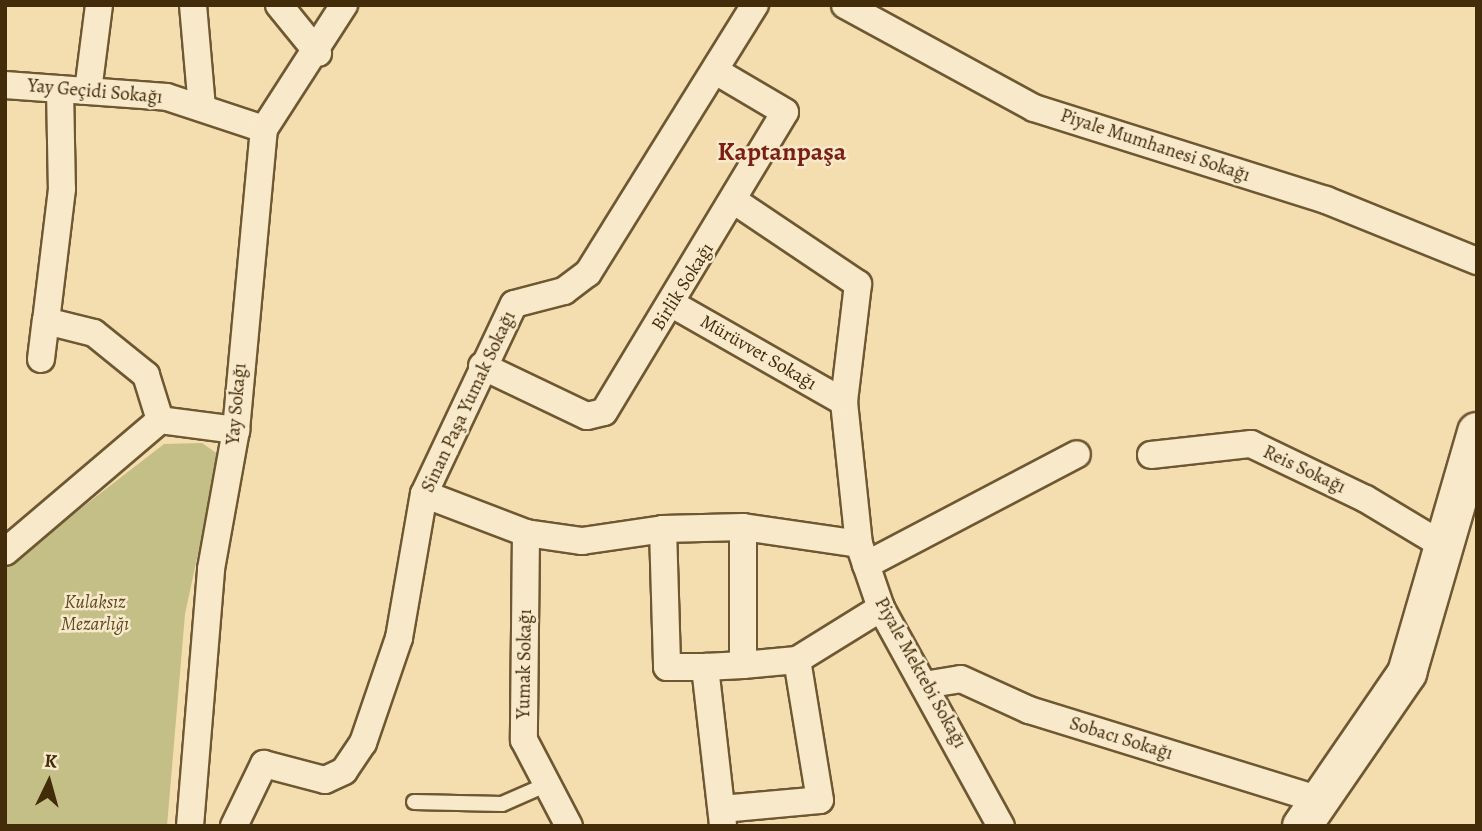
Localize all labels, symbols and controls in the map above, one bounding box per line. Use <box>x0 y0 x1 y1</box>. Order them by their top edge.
street label: Yay Geçidi Sokağı <box>27 75 163 109</box>
street label: Piyale Mumhanesi Sokağı <box>1057 105 1253 187</box>
district label: Kaptanpaşa <box>718 136 846 168</box>
street label: Birlik Sokağı <box>647 239 719 335</box>
street label: Sinan Paşa Yumak Sokağı <box>417 308 521 496</box>
street label: Mürüvvet Sokağı <box>696 310 820 396</box>
street label: Yay Sokağı <box>222 362 252 446</box>
street label: Reis Sokağı <box>1259 441 1349 499</box>
park label: Kulaksız Mezarlığı <box>61 592 129 636</box>
street label: Piyale Mektebi Sokağı <box>869 594 971 752</box>
street label: Yumak Sokağı <box>513 609 537 719</box>
street label: Sobacı Sokağı <box>1067 712 1175 766</box>
north arrow <box>14 747 84 817</box>
text: K <box>43 748 58 775</box>

